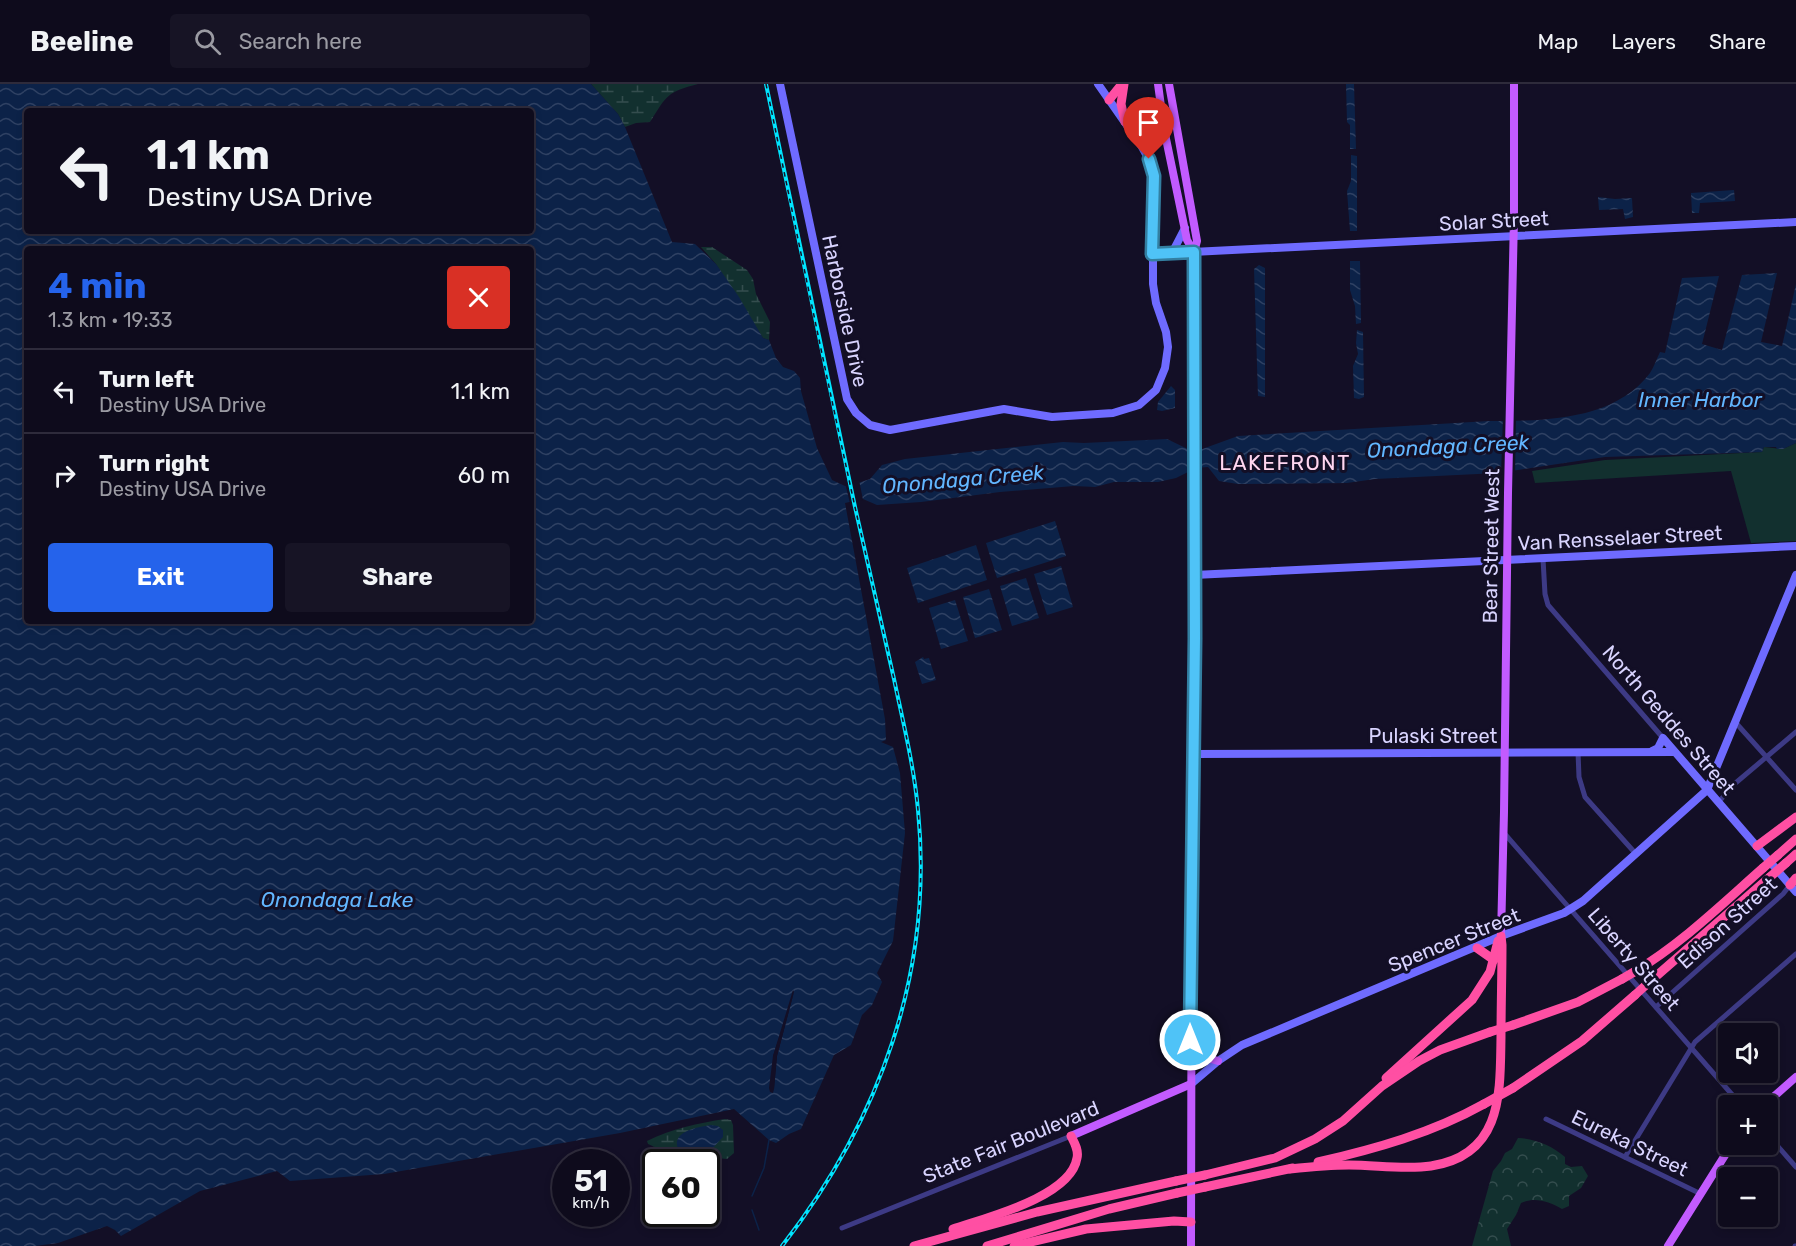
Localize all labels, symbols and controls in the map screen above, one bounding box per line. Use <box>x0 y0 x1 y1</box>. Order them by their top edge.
search box <box>170 14 590 68</box>
text: Beeline <box>30 25 134 58</box>
icon: search <box>191 25 224 58</box>
text: Search here <box>239 28 362 55</box>
text: Map <box>1537 29 1578 54</box>
text: Layers <box>1611 29 1676 54</box>
text: Share <box>1709 29 1766 54</box>
pin <box>1123 97 1174 159</box>
icon: arrive <box>1132 106 1165 139</box>
text: 1.1 km <box>147 130 270 180</box>
icon: left <box>48 132 126 210</box>
text: Destiny USA Drive <box>147 181 373 213</box>
street label: Solar Street <box>1439 206 1550 236</box>
street label: Harborside Drive <box>817 233 873 389</box>
text: 4 min <box>48 264 147 307</box>
button: close <box>447 266 510 329</box>
text: 1.3 km · 19:33 <box>48 308 173 332</box>
text: Turn left <box>99 366 194 393</box>
icon: left <box>48 375 81 408</box>
text: 1.1 km <box>451 378 510 405</box>
water label: Inner Harbor <box>1638 387 1763 412</box>
text: Destiny USA Drive <box>99 393 266 417</box>
water label: Onondaga Creek <box>1366 429 1531 463</box>
text: Turn right <box>99 450 209 477</box>
district label: LAKEFRONT <box>1219 450 1351 475</box>
icon: right <box>48 459 81 492</box>
water label: Onondaga Creek <box>881 459 1046 499</box>
text: 60 m <box>458 462 510 489</box>
street label: Bear Street West <box>1478 468 1504 624</box>
text: Destiny USA Drive <box>99 477 266 501</box>
street label: Van Rensselaer Street <box>1517 521 1723 555</box>
button: Exit <box>48 543 273 612</box>
button: Share <box>285 543 510 612</box>
street label: North Geddes Street <box>1597 640 1741 800</box>
street label: Pulaski Street <box>1369 724 1498 748</box>
street label: Edison Street <box>1672 872 1782 974</box>
water label: Onondaga Lake <box>261 887 414 912</box>
street label: Spencer Street <box>1385 903 1523 977</box>
street label: Liberty Street <box>1583 903 1685 1015</box>
position arrow <box>1158 1008 1222 1072</box>
map controls <box>1718 1023 1778 1227</box>
button: sound <box>1718 1023 1778 1083</box>
button: + <box>1718 1095 1778 1155</box>
street label: State Fair Boulevard <box>919 1096 1103 1188</box>
street label: Eureka Street <box>1568 1104 1692 1182</box>
speed limit sign: 60 <box>642 1149 720 1227</box>
text: 51 <box>574 1163 608 1199</box>
button: − <box>1718 1167 1778 1227</box>
text: km/h <box>572 1194 610 1212</box>

